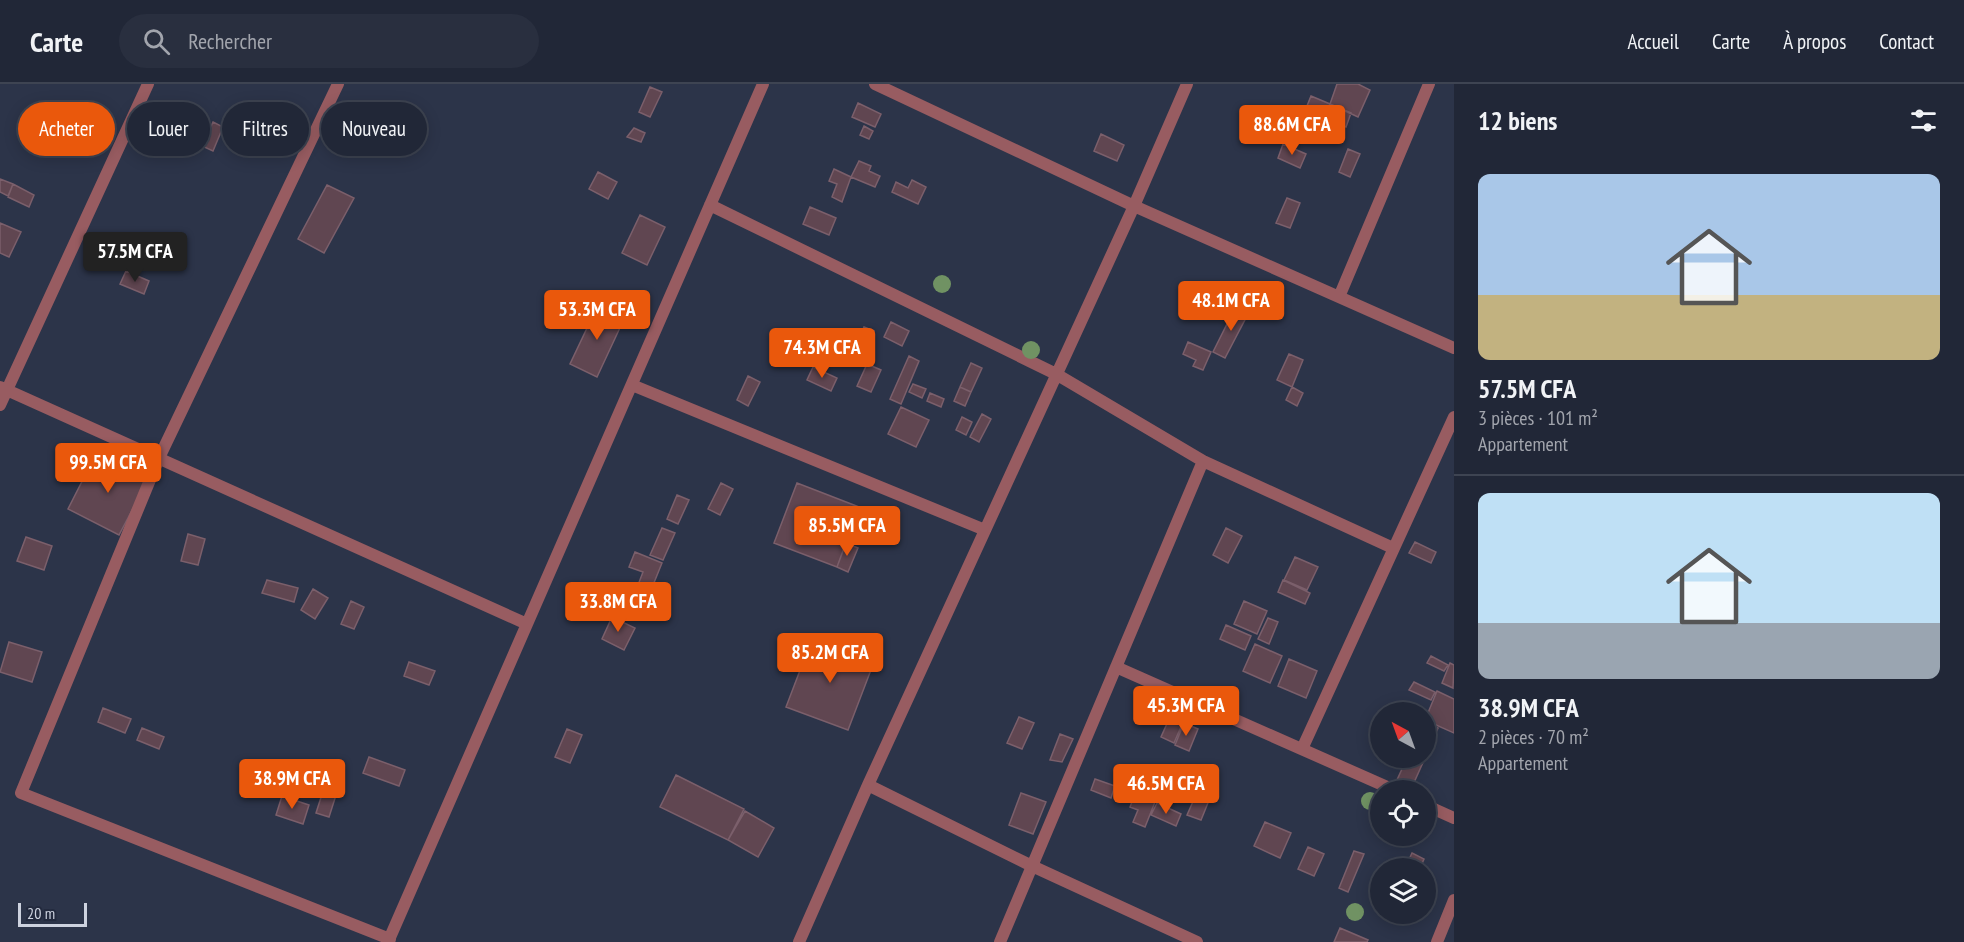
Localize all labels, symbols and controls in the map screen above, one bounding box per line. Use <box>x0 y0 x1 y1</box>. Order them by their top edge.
search box <box>119 14 539 68</box>
text: Carte <box>30 23 83 60</box>
icon: search <box>140 25 173 58</box>
text: Rechercher <box>188 27 272 55</box>
text: Accueil <box>1627 28 1679 55</box>
text: Carte <box>1712 28 1750 55</box>
text: À propos <box>1783 28 1846 55</box>
text: Contact <box>1879 28 1934 55</box>
chip: Acheter <box>18 102 115 156</box>
chip: Louer <box>127 102 210 156</box>
chip: Filtres <box>222 102 309 156</box>
chip: Nouveau <box>321 102 427 156</box>
text: 12 biens <box>1478 104 1557 137</box>
icon: filters <box>1907 104 1940 137</box>
pin: 88.6M CFA <box>1223 105 1361 156</box>
text: 88.6M CFA <box>1253 111 1331 137</box>
icon: home <box>1655 213 1763 321</box>
pin: 57.5M CFA <box>66 232 204 283</box>
text: 57.5M CFA <box>97 238 173 264</box>
pin: 48.1M CFA <box>1162 281 1300 332</box>
text: 48.1M CFA <box>1192 287 1270 313</box>
pin: 53.3M CFA <box>528 290 666 341</box>
text: 53.3M CFA <box>558 296 636 322</box>
pin: 74.3M CFA <box>753 328 891 379</box>
text: 74.3M CFA <box>783 334 861 360</box>
text: 57.5M CFA <box>1478 372 1576 405</box>
text: 3 pièces · 101 m² <box>1478 405 1598 431</box>
text: Appartement <box>1478 431 1568 457</box>
pin: 99.5M CFA <box>39 443 177 494</box>
text: 99.5M CFA <box>69 449 147 475</box>
pin: 85.5M CFA <box>778 506 916 557</box>
text: 85.5M CFA <box>808 512 886 538</box>
icon: home <box>1655 532 1763 640</box>
pin: 33.8M CFA <box>549 582 687 633</box>
text: 33.8M CFA <box>579 588 657 614</box>
pin: 85.2M CFA <box>761 633 899 684</box>
text: 85.2M CFA <box>791 639 869 665</box>
pin: 45.3M CFA <box>1117 686 1255 737</box>
text: 38.9M CFA <box>1478 691 1579 724</box>
text: 45.3M CFA <box>1147 692 1225 718</box>
north arrow <box>1370 702 1436 768</box>
map controls <box>1370 702 1436 924</box>
text: 2 pièces · 70 m² <box>1478 724 1589 750</box>
text: Appartement <box>1478 750 1568 776</box>
pin: 38.9M CFA <box>223 759 361 810</box>
pin: 46.5M CFA <box>1097 764 1235 815</box>
text: 38.9M CFA <box>253 765 331 791</box>
text: 46.5M CFA <box>1127 770 1205 796</box>
button: locate <box>1370 780 1436 846</box>
button: layers <box>1370 858 1436 924</box>
scale bar <box>18 900 87 928</box>
text: 20 m <box>27 903 55 923</box>

